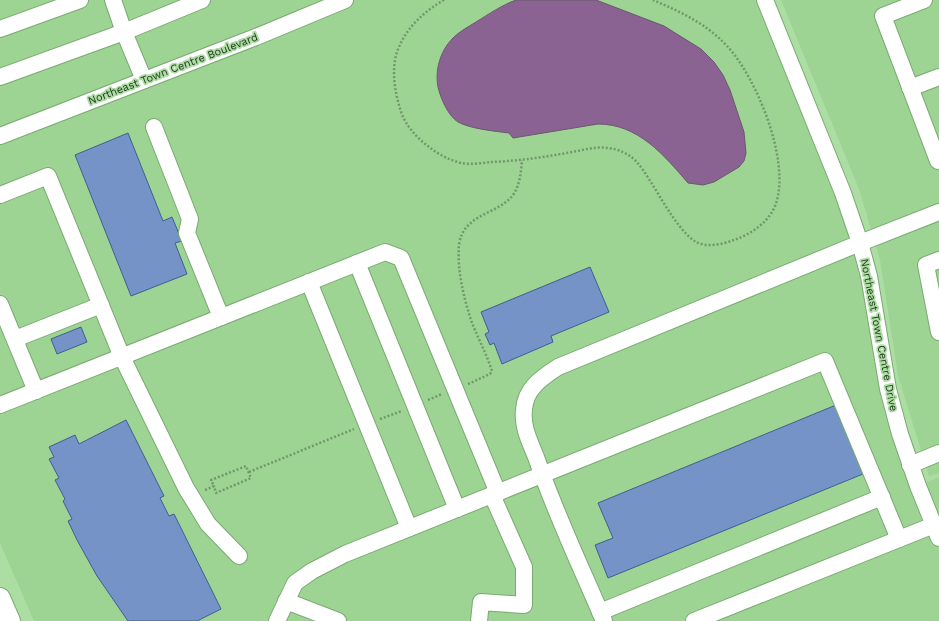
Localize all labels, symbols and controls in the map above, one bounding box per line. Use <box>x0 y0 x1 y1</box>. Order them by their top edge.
street label: Northeast Town Centre Boulevard <box>86 30 260 108</box>
street label: Northeast Town Centre Drive <box>858 258 900 412</box>

